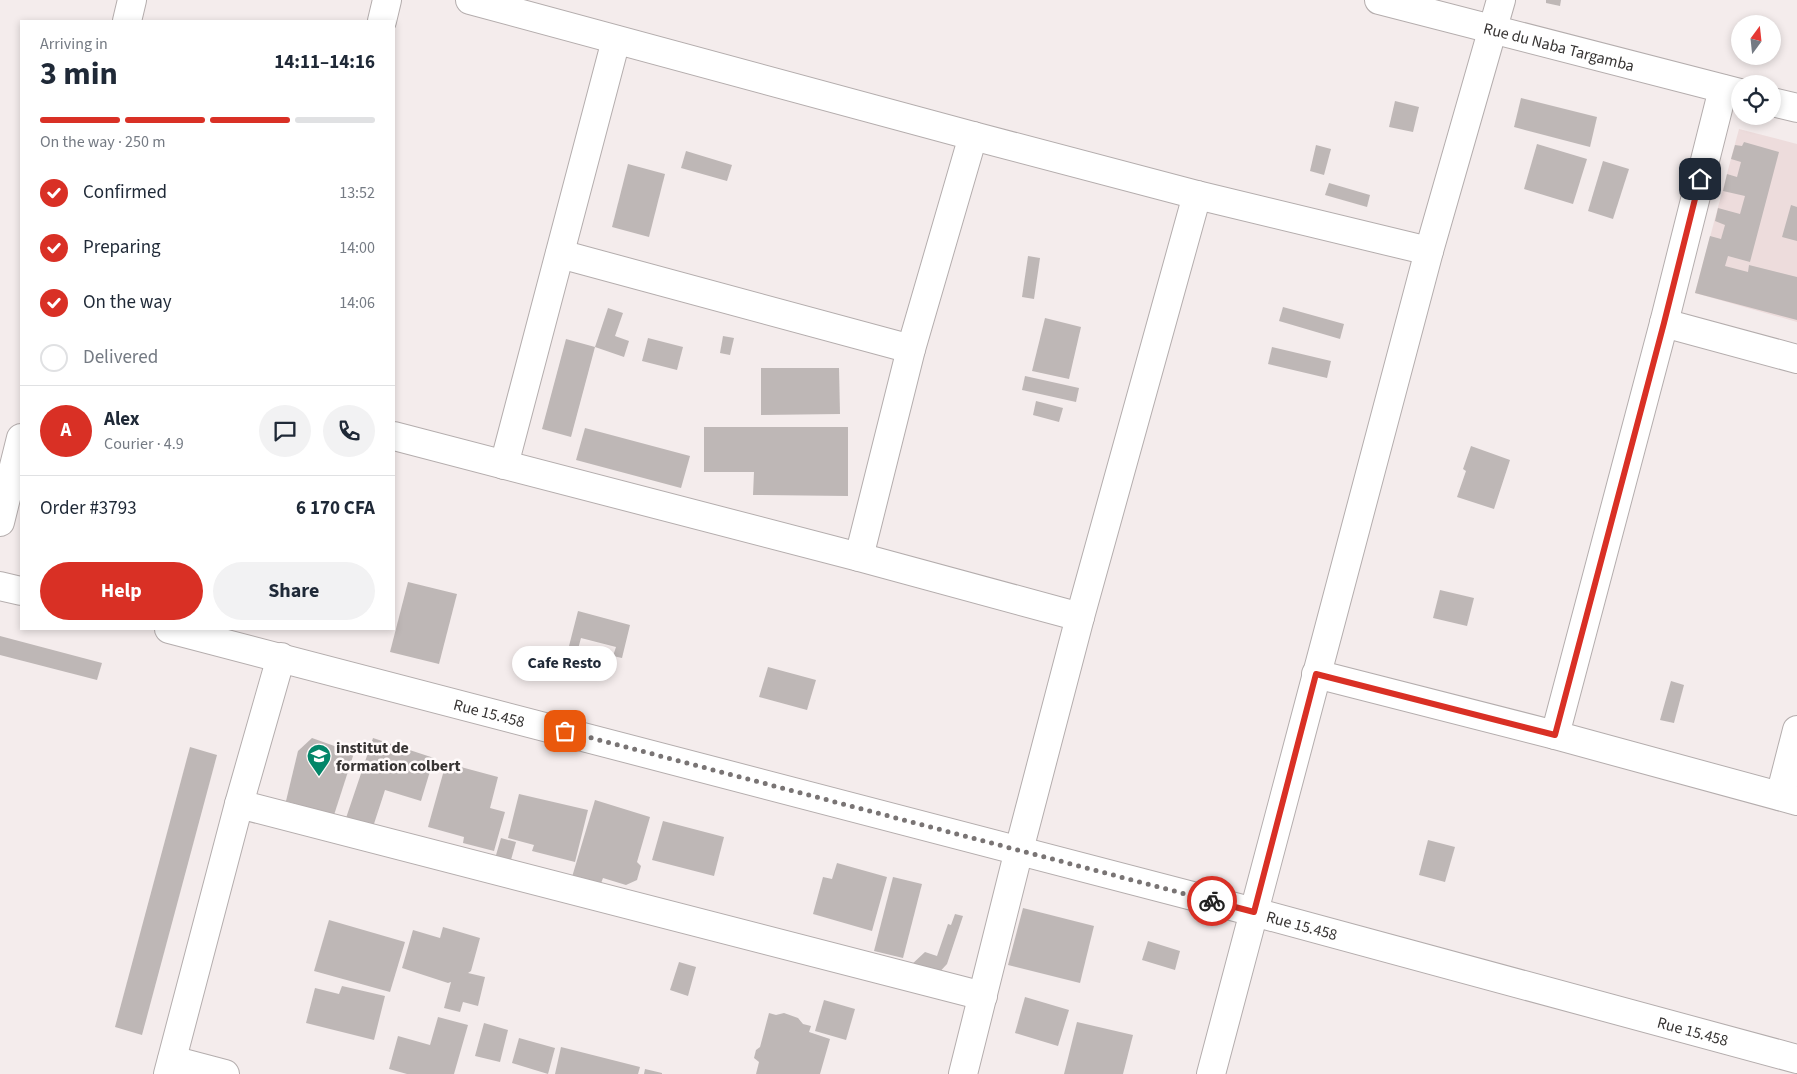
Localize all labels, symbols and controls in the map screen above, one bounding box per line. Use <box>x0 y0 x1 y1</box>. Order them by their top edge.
north arrow <box>1731 15 1781 65</box>
map controls <box>1731 15 1781 125</box>
street label: Rue du Naba Targamba <box>1481 17 1637 77</box>
text: Arriving in <box>40 33 108 55</box>
text: 14:11–14:16 <box>274 49 375 76</box>
text: 3 min <box>40 51 118 97</box>
button: locate <box>1731 75 1781 125</box>
text: On the way · 250 m <box>40 131 165 153</box>
pin <box>1679 158 1721 200</box>
icon: home <box>1686 165 1714 193</box>
icon: check <box>40 179 68 207</box>
text: Confirmed <box>83 179 167 206</box>
text: 13:52 <box>339 182 375 204</box>
icon: check <box>40 234 68 262</box>
text: Preparing <box>83 234 161 261</box>
text: 14:00 <box>339 237 375 259</box>
icon: check <box>40 289 68 317</box>
text: On the way <box>83 289 172 316</box>
text: 14:06 <box>339 292 375 314</box>
text: Delivered <box>83 344 158 371</box>
button: chat <box>259 405 311 457</box>
button: phone <box>323 405 375 457</box>
text: Alex <box>104 406 140 433</box>
text: A <box>61 417 71 444</box>
text: Courier · 4.9 <box>104 433 184 455</box>
text: Order #3793 <box>40 495 137 522</box>
text: 6 170 CFA <box>296 495 375 522</box>
button: Help <box>40 562 203 620</box>
button: Share <box>213 562 375 620</box>
callout: Cafe Resto <box>512 646 618 681</box>
text: Cafe Resto <box>528 652 601 674</box>
street label: Rue 15.458 <box>451 694 527 733</box>
pin <box>544 710 586 752</box>
icon: bag <box>551 717 579 745</box>
place label: institut de formation colbert <box>336 737 461 777</box>
school or university icon: institut de formation colbert <box>306 743 332 777</box>
courier <box>1187 876 1237 926</box>
icon: bike <box>1198 887 1226 915</box>
street label: Rue 15.458 <box>1264 906 1340 946</box>
street label: Rue 15.458 <box>1655 1012 1731 1052</box>

